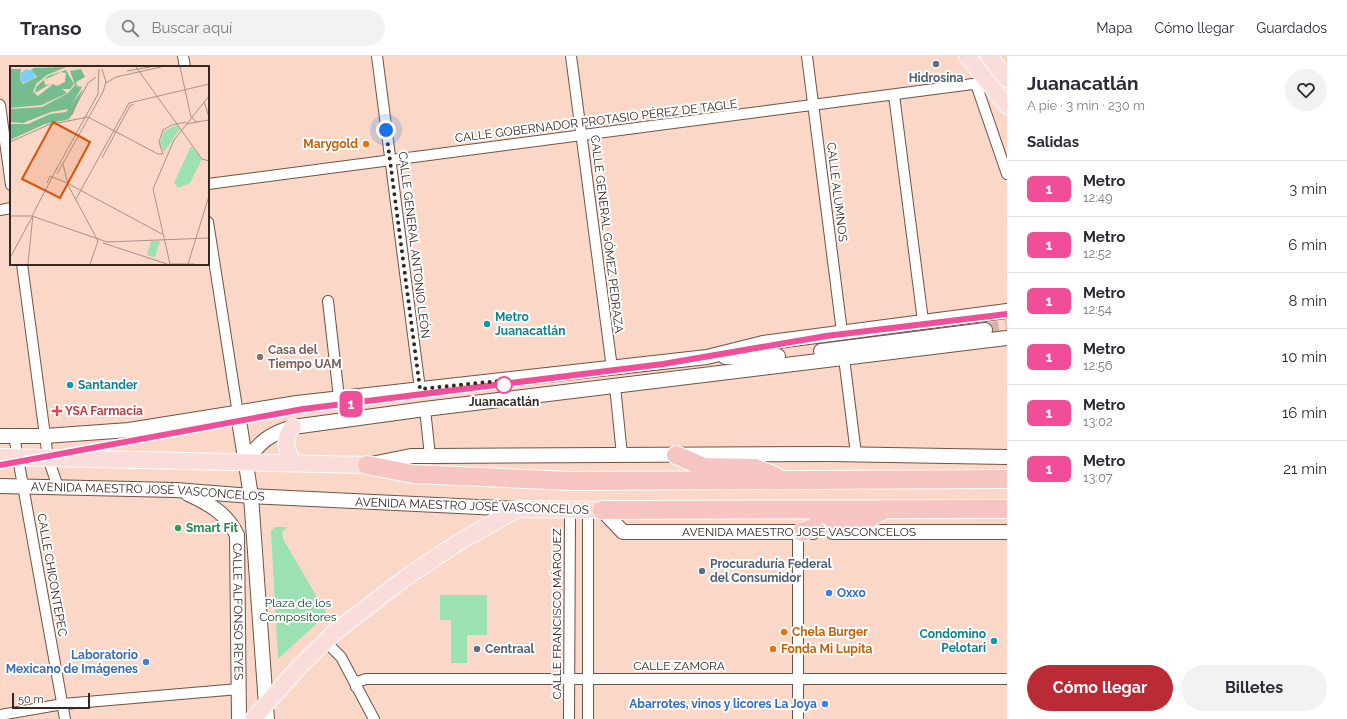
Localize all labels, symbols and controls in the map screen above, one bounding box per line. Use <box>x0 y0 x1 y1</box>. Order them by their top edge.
search box <box>105 10 385 46</box>
text: Transo <box>20 17 81 39</box>
icon: search <box>119 17 141 39</box>
text: Buscar aquí <box>151 19 232 37</box>
text: Mapa <box>1096 20 1132 36</box>
text: Cómo llegar <box>1154 20 1234 36</box>
text: Guardados <box>1256 20 1327 36</box>
marker: Hidrosina <box>931 59 941 69</box>
inset map <box>10 66 209 265</box>
button: heart <box>1285 69 1327 111</box>
place label: Hidrosina <box>909 71 963 85</box>
text: Juanacatlán <box>1027 72 1138 94</box>
street label: CALLE GOBERNADOR PROTASIO PÉREZ DE TAGLE <box>454 97 738 145</box>
text: A pie · 3 min · 230 m <box>1027 98 1145 113</box>
your location <box>376 120 396 140</box>
text: Salidas <box>1027 133 1079 151</box>
street label: CALLE GENERAL GÓMEZ PEDRAZA <box>588 134 626 334</box>
place label: Marygold <box>303 137 358 151</box>
marker: Marygold <box>361 139 371 149</box>
street label: CALLE ALUMNOS <box>824 141 850 243</box>
street label: CALLE GENERAL ANTONIO LEÓN <box>396 151 432 339</box>
text: Metro <box>1083 172 1125 190</box>
text: 3 min <box>1289 180 1327 198</box>
text: 1 <box>1046 181 1052 197</box>
text: 12:49 <box>1083 190 1113 205</box>
text: Metro <box>1083 228 1125 246</box>
text: 6 min <box>1288 236 1327 254</box>
text: 1 <box>1046 237 1052 253</box>
text: 12:52 <box>1083 246 1112 261</box>
text: Metro <box>1083 284 1125 302</box>
text: 8 min <box>1288 292 1327 310</box>
text: 1 <box>1046 293 1052 309</box>
text: 12:54 <box>1083 302 1112 317</box>
place label: Metro Juanacatlán <box>495 310 565 338</box>
marker: Metro Juanacatlán <box>482 319 492 329</box>
text: Metro <box>1083 340 1125 358</box>
place label: Casa del Tiempo UAM <box>268 343 342 371</box>
text: 10 min <box>1282 348 1327 366</box>
text: 1 <box>1046 349 1052 365</box>
marker: Casa del Tiempo UAM <box>255 352 265 362</box>
text: 12:56 <box>1083 358 1113 373</box>
marker: Juanacatlán <box>495 376 513 394</box>
place label: Santander <box>78 378 138 392</box>
marker: Santander <box>65 380 75 390</box>
line badge: 1 <box>338 391 364 417</box>
place label: Juanacatlán <box>469 395 539 409</box>
text: 1 <box>348 396 354 412</box>
text: Metro <box>1083 396 1125 414</box>
place label: YSA Farmacia <box>65 404 143 418</box>
text: 16 min <box>1282 404 1327 422</box>
text: 1 <box>1046 405 1052 421</box>
marker: YSA Farmacia <box>52 406 62 416</box>
text: 13:02 <box>1083 414 1113 429</box>
text: Metro <box>1083 452 1125 470</box>
text: 21 min <box>1283 460 1327 478</box>
text: 1 <box>1046 461 1052 477</box>
text: 13:07 <box>1083 470 1113 485</box>
street label: AVENIDA MAESTRO JOSÉ VASCONCELOS <box>31 480 265 504</box>
street label: AVENIDA MAESTRO JOSÉ VASCONCELOS <box>355 495 589 517</box>
street label: CALLE CHICONTEPEC <box>34 512 70 638</box>
place label: Smart Fit <box>186 521 238 535</box>
marker: Smart Fit <box>173 523 183 533</box>
street label: AVENIDA MAESTRO JOSÉ VASCONCELOS <box>682 525 916 539</box>
street label: CALLE FRANCISCO MÁRQUEZ <box>550 528 564 699</box>
street label: CALLE ALFONSO REYES <box>230 543 246 680</box>
place label: Procuraduría Federal del Consumidor <box>710 557 832 585</box>
marker: Procuraduría Federal del Consumidor <box>697 566 707 576</box>
place label: Oxxo <box>837 586 866 600</box>
marker: Oxxo <box>824 588 834 598</box>
park label: Plaza de los Compositores <box>259 596 337 624</box>
place label: Chela Burger <box>792 625 868 639</box>
marker: Chela Burger <box>779 627 789 637</box>
place label: Condomino Pelotari <box>920 627 986 655</box>
marker: Condomino Pelotari <box>989 636 999 646</box>
place label: Centraal <box>485 642 535 656</box>
place label: Fonda Mi Lupita <box>781 642 873 656</box>
marker: Centraal <box>472 644 482 654</box>
marker: Fonda Mi Lupita <box>768 644 778 654</box>
place label: Laboratorio Mexicano de Imágenes <box>6 648 138 676</box>
marker: Laboratorio Mexicano de Imágenes <box>141 657 151 667</box>
street label: CALLE ZAMORA <box>633 659 725 673</box>
button: Cómo llegar <box>1027 665 1173 711</box>
button: Billetes <box>1181 665 1327 711</box>
scale bar <box>12 691 90 710</box>
text: 50 m <box>18 693 44 706</box>
place label: Abarrotes, vinos y licores La Joya <box>629 697 817 711</box>
marker: Abarrotes, vinos y licores La Joya <box>820 699 830 709</box>

